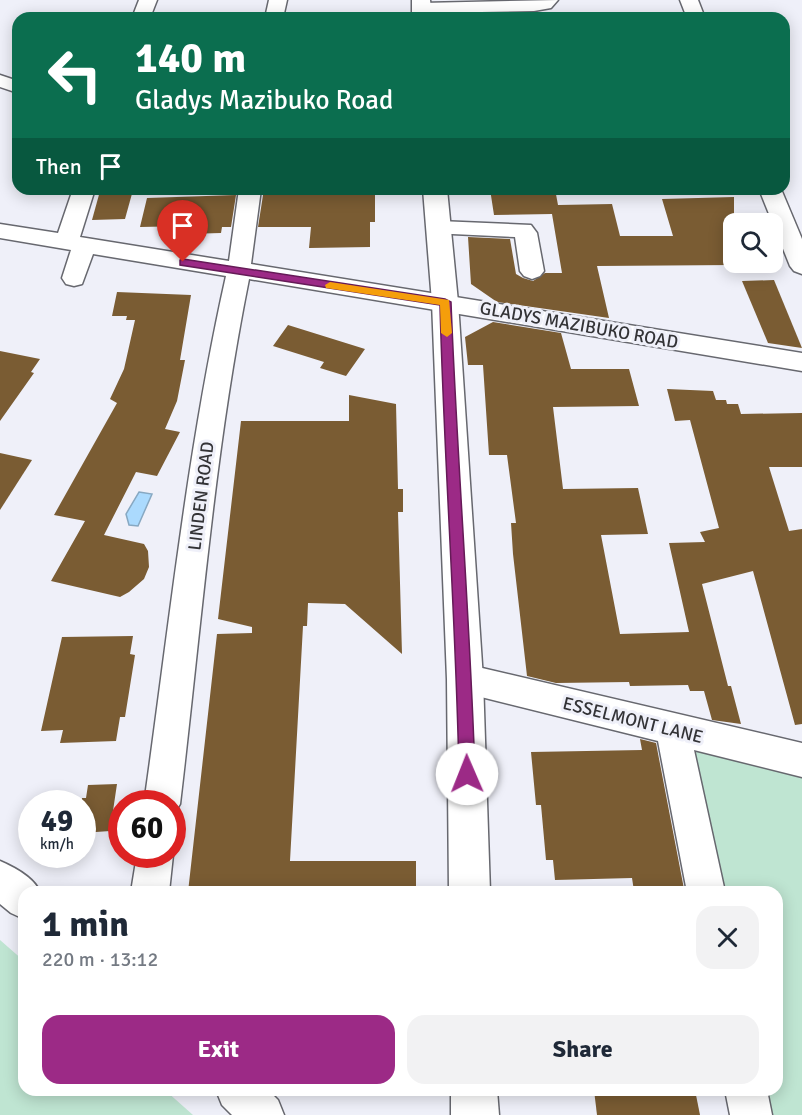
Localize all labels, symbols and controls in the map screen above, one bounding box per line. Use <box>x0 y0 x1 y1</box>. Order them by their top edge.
text: 140 m <box>135 33 246 84</box>
icon: left <box>36 36 114 114</box>
text: Gladys Mazibuko Road <box>135 84 393 117</box>
icon: arrive <box>94 150 127 183</box>
text: Then <box>36 153 82 180</box>
pin <box>157 200 208 262</box>
icon: arrive <box>166 209 199 242</box>
map controls <box>723 213 783 273</box>
button: search <box>723 213 783 273</box>
street label: GLADYS MAZIBUKO ROAD <box>478 297 680 353</box>
street label: LINDEN ROAD <box>183 440 219 552</box>
street label: ESSELMONT LANE <box>561 692 705 748</box>
position arrow <box>435 742 499 806</box>
speed limit sign: 60 <box>108 790 186 868</box>
text: 49 <box>41 803 73 840</box>
text: km/h <box>40 835 74 853</box>
text: 1 min <box>42 902 129 947</box>
button: close <box>696 906 759 969</box>
text: 220 m · 13:12 <box>42 947 158 972</box>
button: Exit <box>42 1015 395 1084</box>
button: Share <box>407 1015 759 1084</box>

